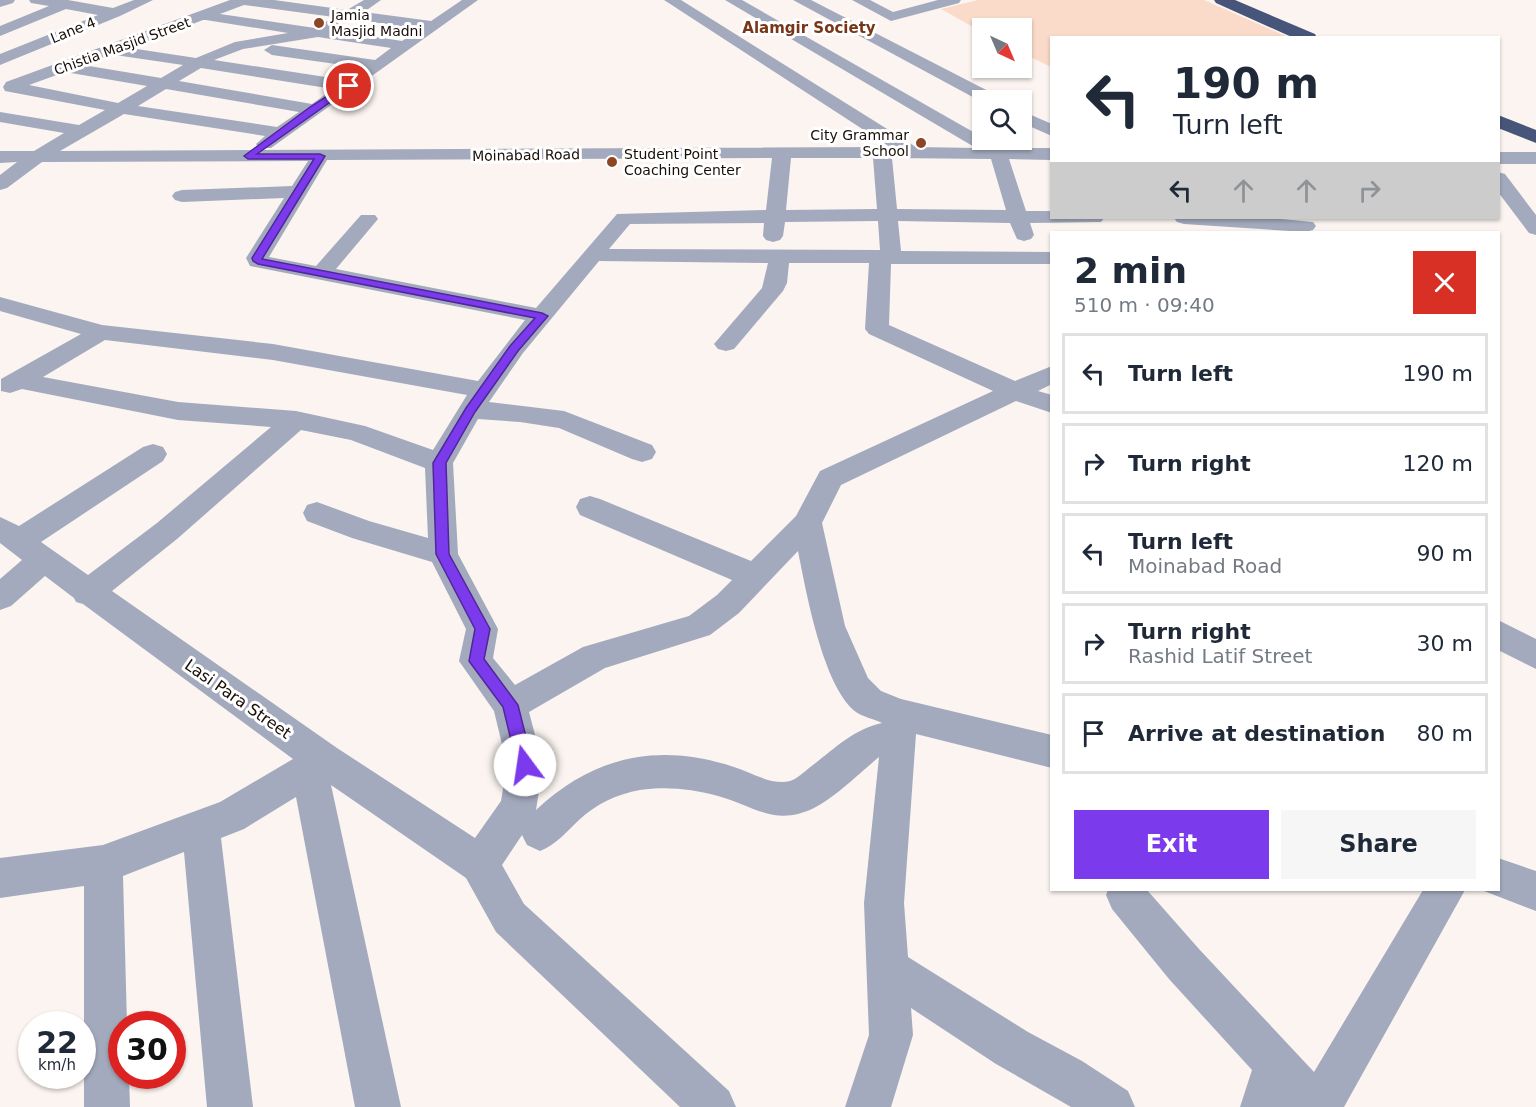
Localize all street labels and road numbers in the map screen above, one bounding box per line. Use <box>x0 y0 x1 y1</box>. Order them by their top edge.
street label: Lane 4 <box>48 14 98 46</box>
street label: Chistia Masjid Street <box>52 14 193 78</box>
street label: Moinabad Road <box>472 146 580 164</box>
street label: Lasi Para Street <box>181 655 295 743</box>

